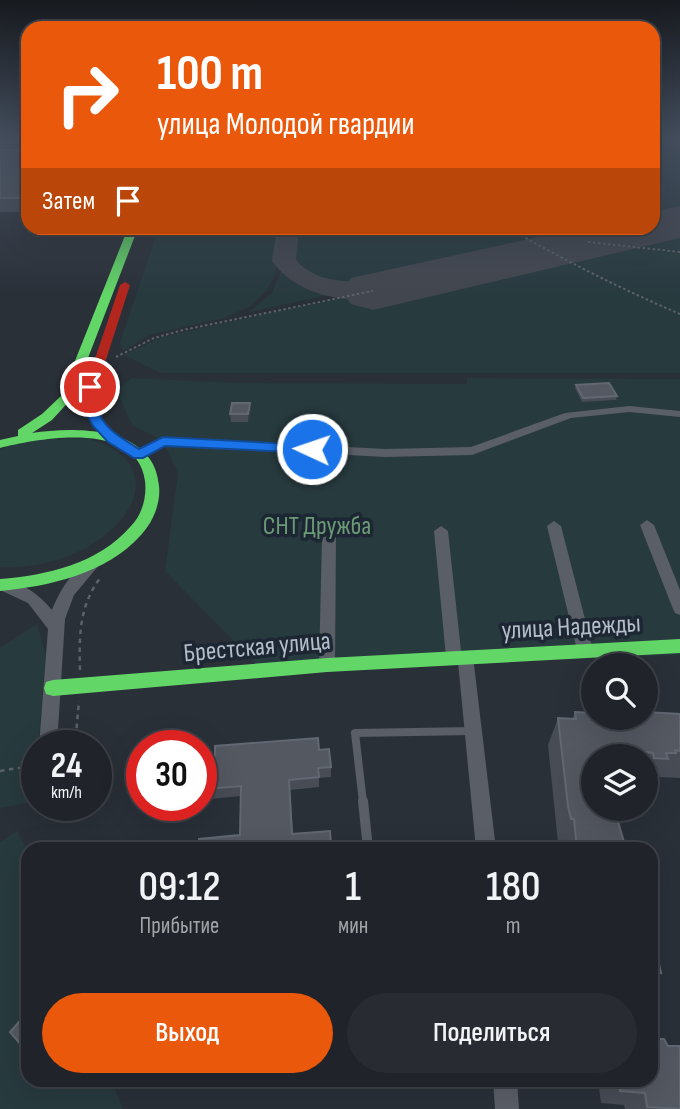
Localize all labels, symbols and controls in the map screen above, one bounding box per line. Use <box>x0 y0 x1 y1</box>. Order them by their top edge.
text: 100 m <box>157 45 263 104</box>
icon: right <box>42 49 133 140</box>
text: улица Молодой гвардии <box>157 105 415 144</box>
icon: arrive <box>109 182 147 220</box>
text: Затем <box>42 186 95 217</box>
pin <box>60 357 120 417</box>
icon: arrive <box>71 368 109 406</box>
position arrow <box>275 412 349 486</box>
park label: СНТ Дружба <box>263 511 371 542</box>
street label: улица Надежды <box>501 608 641 647</box>
street label: Брестская улица <box>182 626 332 669</box>
map controls <box>581 653 658 821</box>
button: search <box>581 653 658 730</box>
speed limit sign: 30 <box>126 730 217 821</box>
button: layers <box>581 744 658 821</box>
text: 24 <box>51 745 82 788</box>
text: km/h <box>51 782 82 803</box>
text: 09:12 <box>139 862 220 913</box>
text: 1 <box>345 862 361 913</box>
text: 180 <box>486 862 540 913</box>
text: Прибытие <box>140 912 219 940</box>
text: мин <box>338 912 368 940</box>
text: m <box>506 912 521 940</box>
button: Выход <box>42 993 333 1073</box>
button: Поделиться <box>347 993 637 1073</box>

